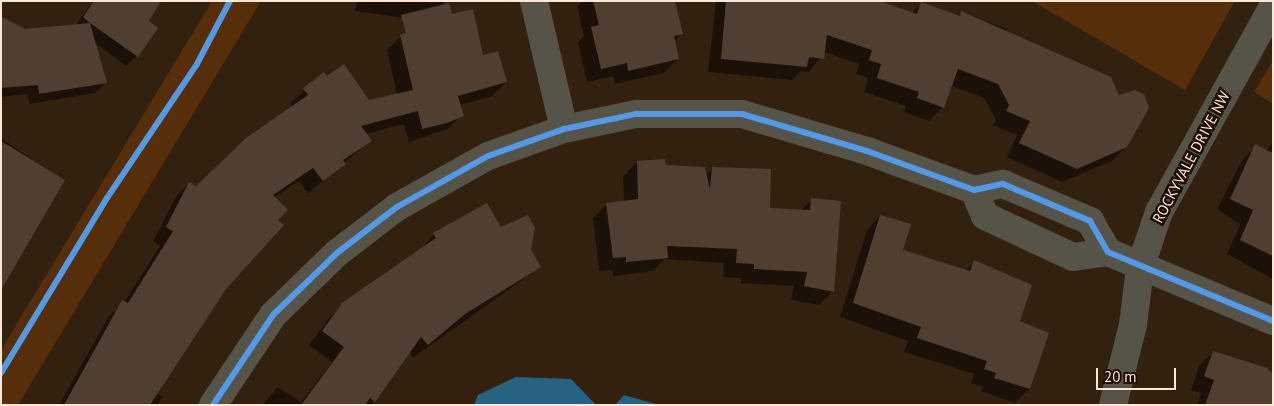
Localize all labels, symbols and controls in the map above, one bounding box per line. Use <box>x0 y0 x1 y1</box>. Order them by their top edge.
street label: ROCKYVALE DRIVE NW <box>1149 88 1233 226</box>
scale bar <box>1099 358 1179 390</box>
text: 20 m <box>1104 367 1137 386</box>

